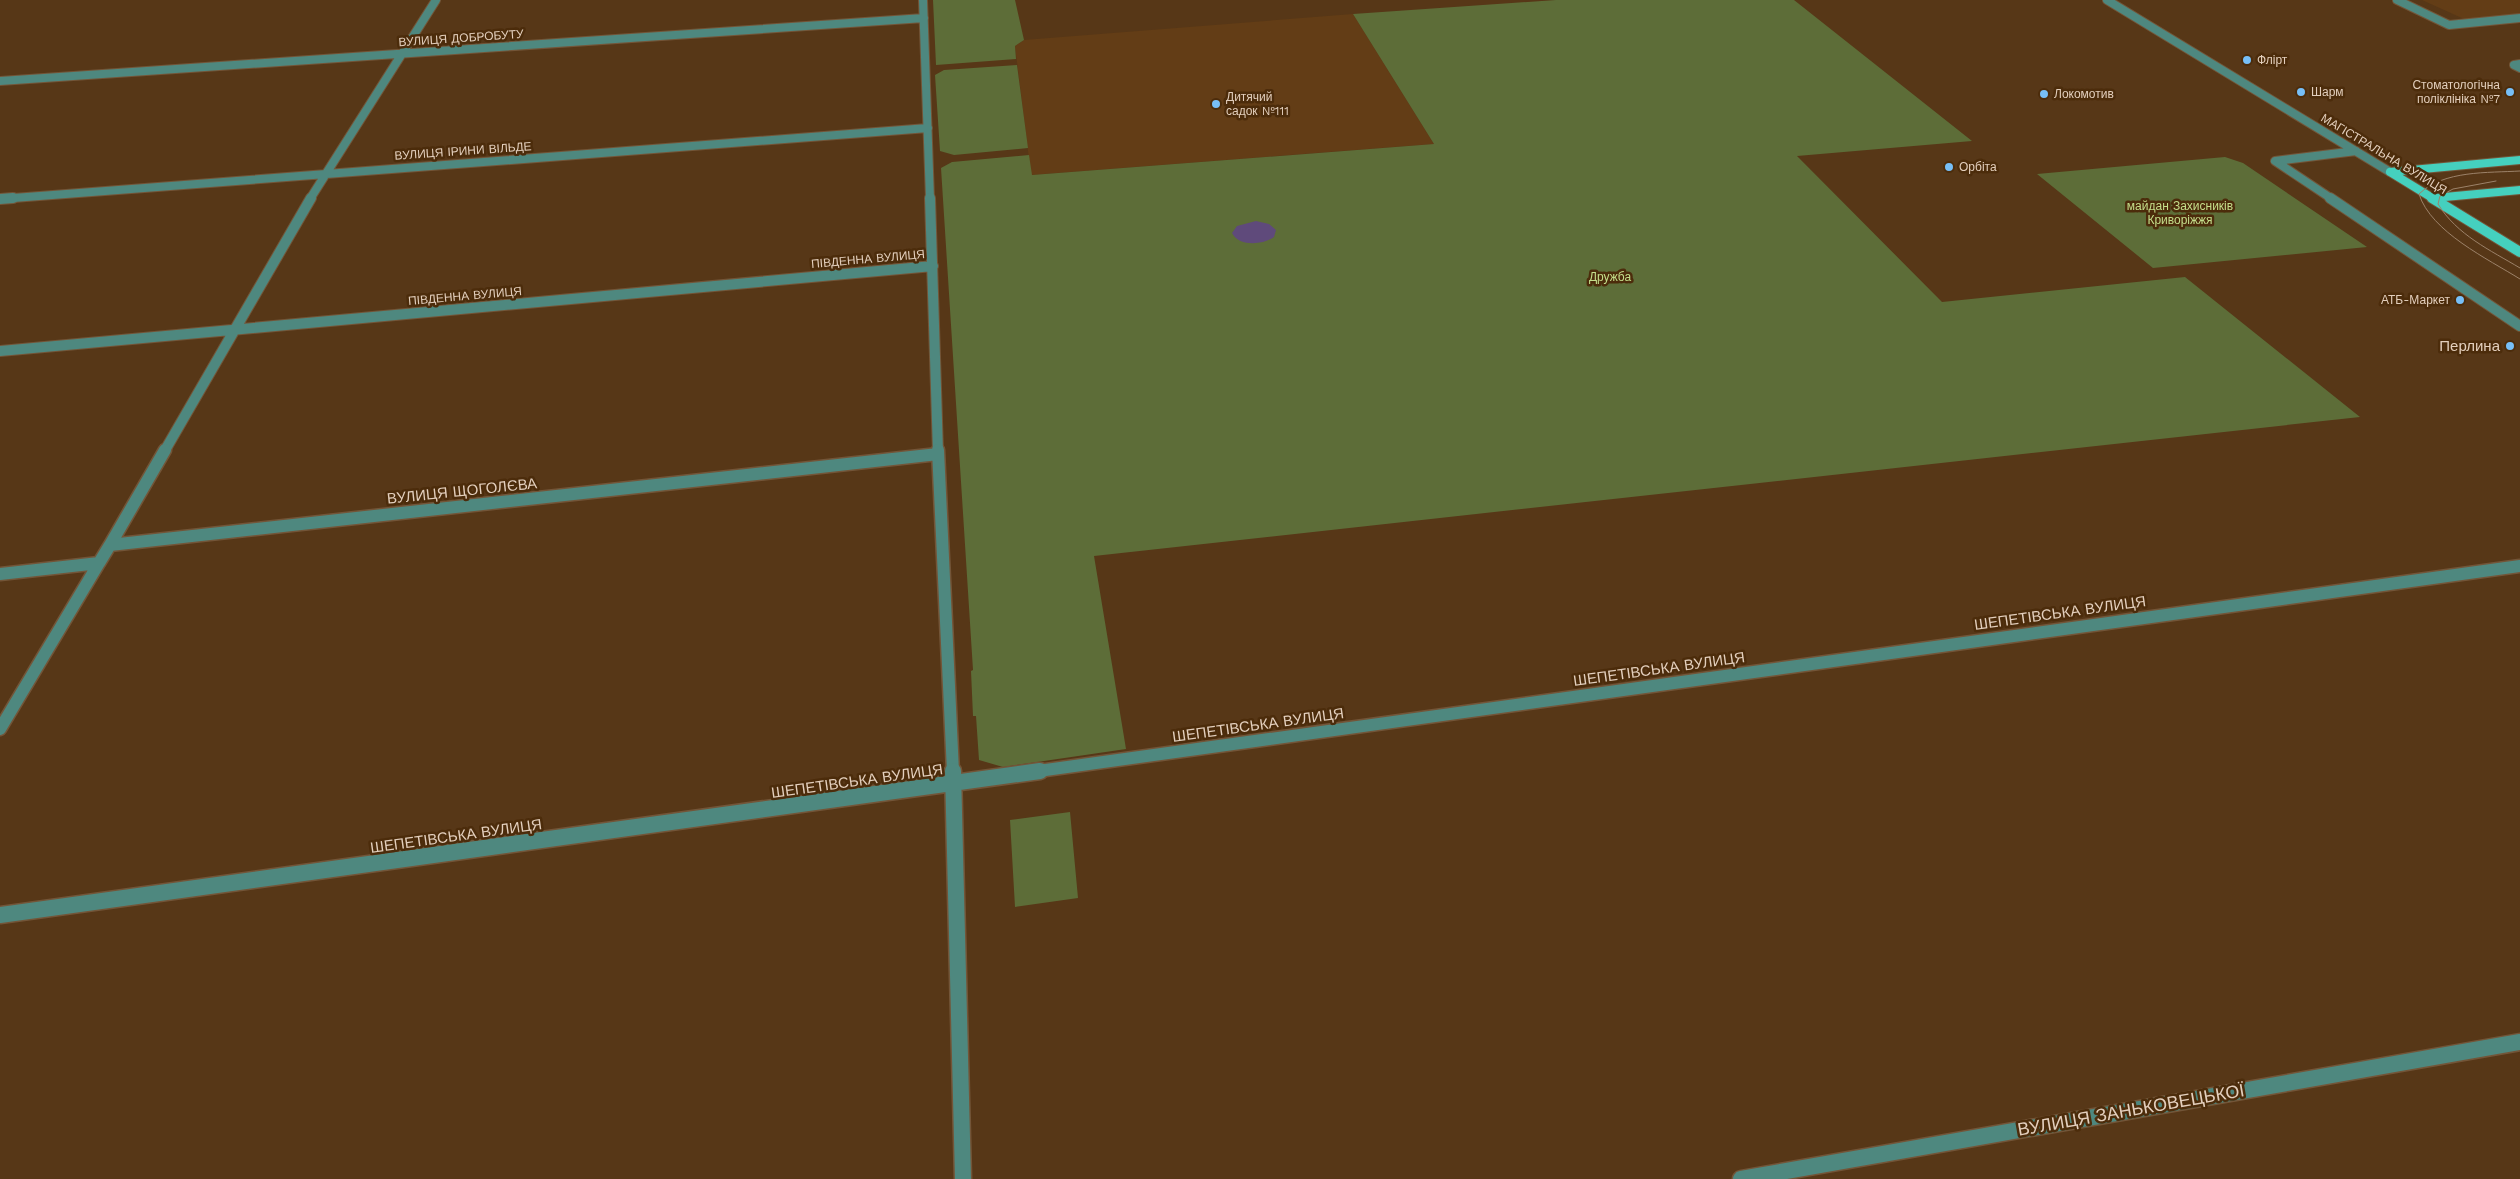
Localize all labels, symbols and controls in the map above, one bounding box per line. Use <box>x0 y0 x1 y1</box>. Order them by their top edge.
street label: ВУЛИЦЯ ДОБРОБУТУ <box>398 27 524 49</box>
place label: Флірт <box>2257 53 2288 67</box>
marker: Флірт <box>2241 54 2253 66</box>
place label: Стоматологічна поліклініка №7 <box>2412 78 2500 106</box>
place label: Шарм <box>2311 85 2344 99</box>
marker: Шарм <box>2295 86 2307 98</box>
marker: Стоматологічна поліклініка №7 <box>2504 86 2516 98</box>
place label: Локомотив <box>2054 87 2114 101</box>
marker: Локомотив <box>2038 88 2050 100</box>
place label: Дитячий садок №111 <box>1226 90 1289 118</box>
marker: Дитячий садок №111 <box>1210 98 1222 110</box>
street label: МАГІСТРАЛЬНА ВУЛИЦЯ <box>2319 111 2449 197</box>
street label: ВУЛИЦЯ ІРИНИ ВІЛЬДЕ <box>394 139 532 163</box>
place label: Орбіта <box>1959 160 1997 174</box>
marker: Орбіта <box>1943 161 1955 173</box>
park label: майдан Захисників Криворіжжя <box>2127 199 2233 227</box>
street label: ПІВДЕННА ВУЛИЦЯ <box>811 247 925 271</box>
park label: Дружба <box>1589 270 1631 284</box>
street label: ПІВДЕННА ВУЛИЦЯ <box>408 284 522 308</box>
place label: АТБ-Маркет <box>2381 293 2450 307</box>
marker: АТБ-Маркет <box>2454 294 2466 306</box>
place label: Перлина <box>2439 337 2501 355</box>
marker: Перлина <box>2504 340 2516 352</box>
street label: ВУЛИЦЯ ЩОГОЛЄВА <box>386 474 538 508</box>
street label: ШЕПЕТІВСЬКА ВУЛИЦЯ <box>1973 592 2147 634</box>
street label: ШЕПЕТІВСЬКА ВУЛИЦЯ <box>1572 648 1746 690</box>
street label: ШЕПЕТІВСЬКА ВУЛИЦЯ <box>1171 704 1345 746</box>
street label: ШЕПЕТІВСЬКА ВУЛИЦЯ <box>770 760 944 802</box>
street label: ШЕПЕТІВСЬКА ВУЛИЦЯ <box>369 815 543 857</box>
street label: ВУЛИЦЯ ЗАНЬКОВЕЦЬКОЇ <box>2016 1079 2246 1140</box>

